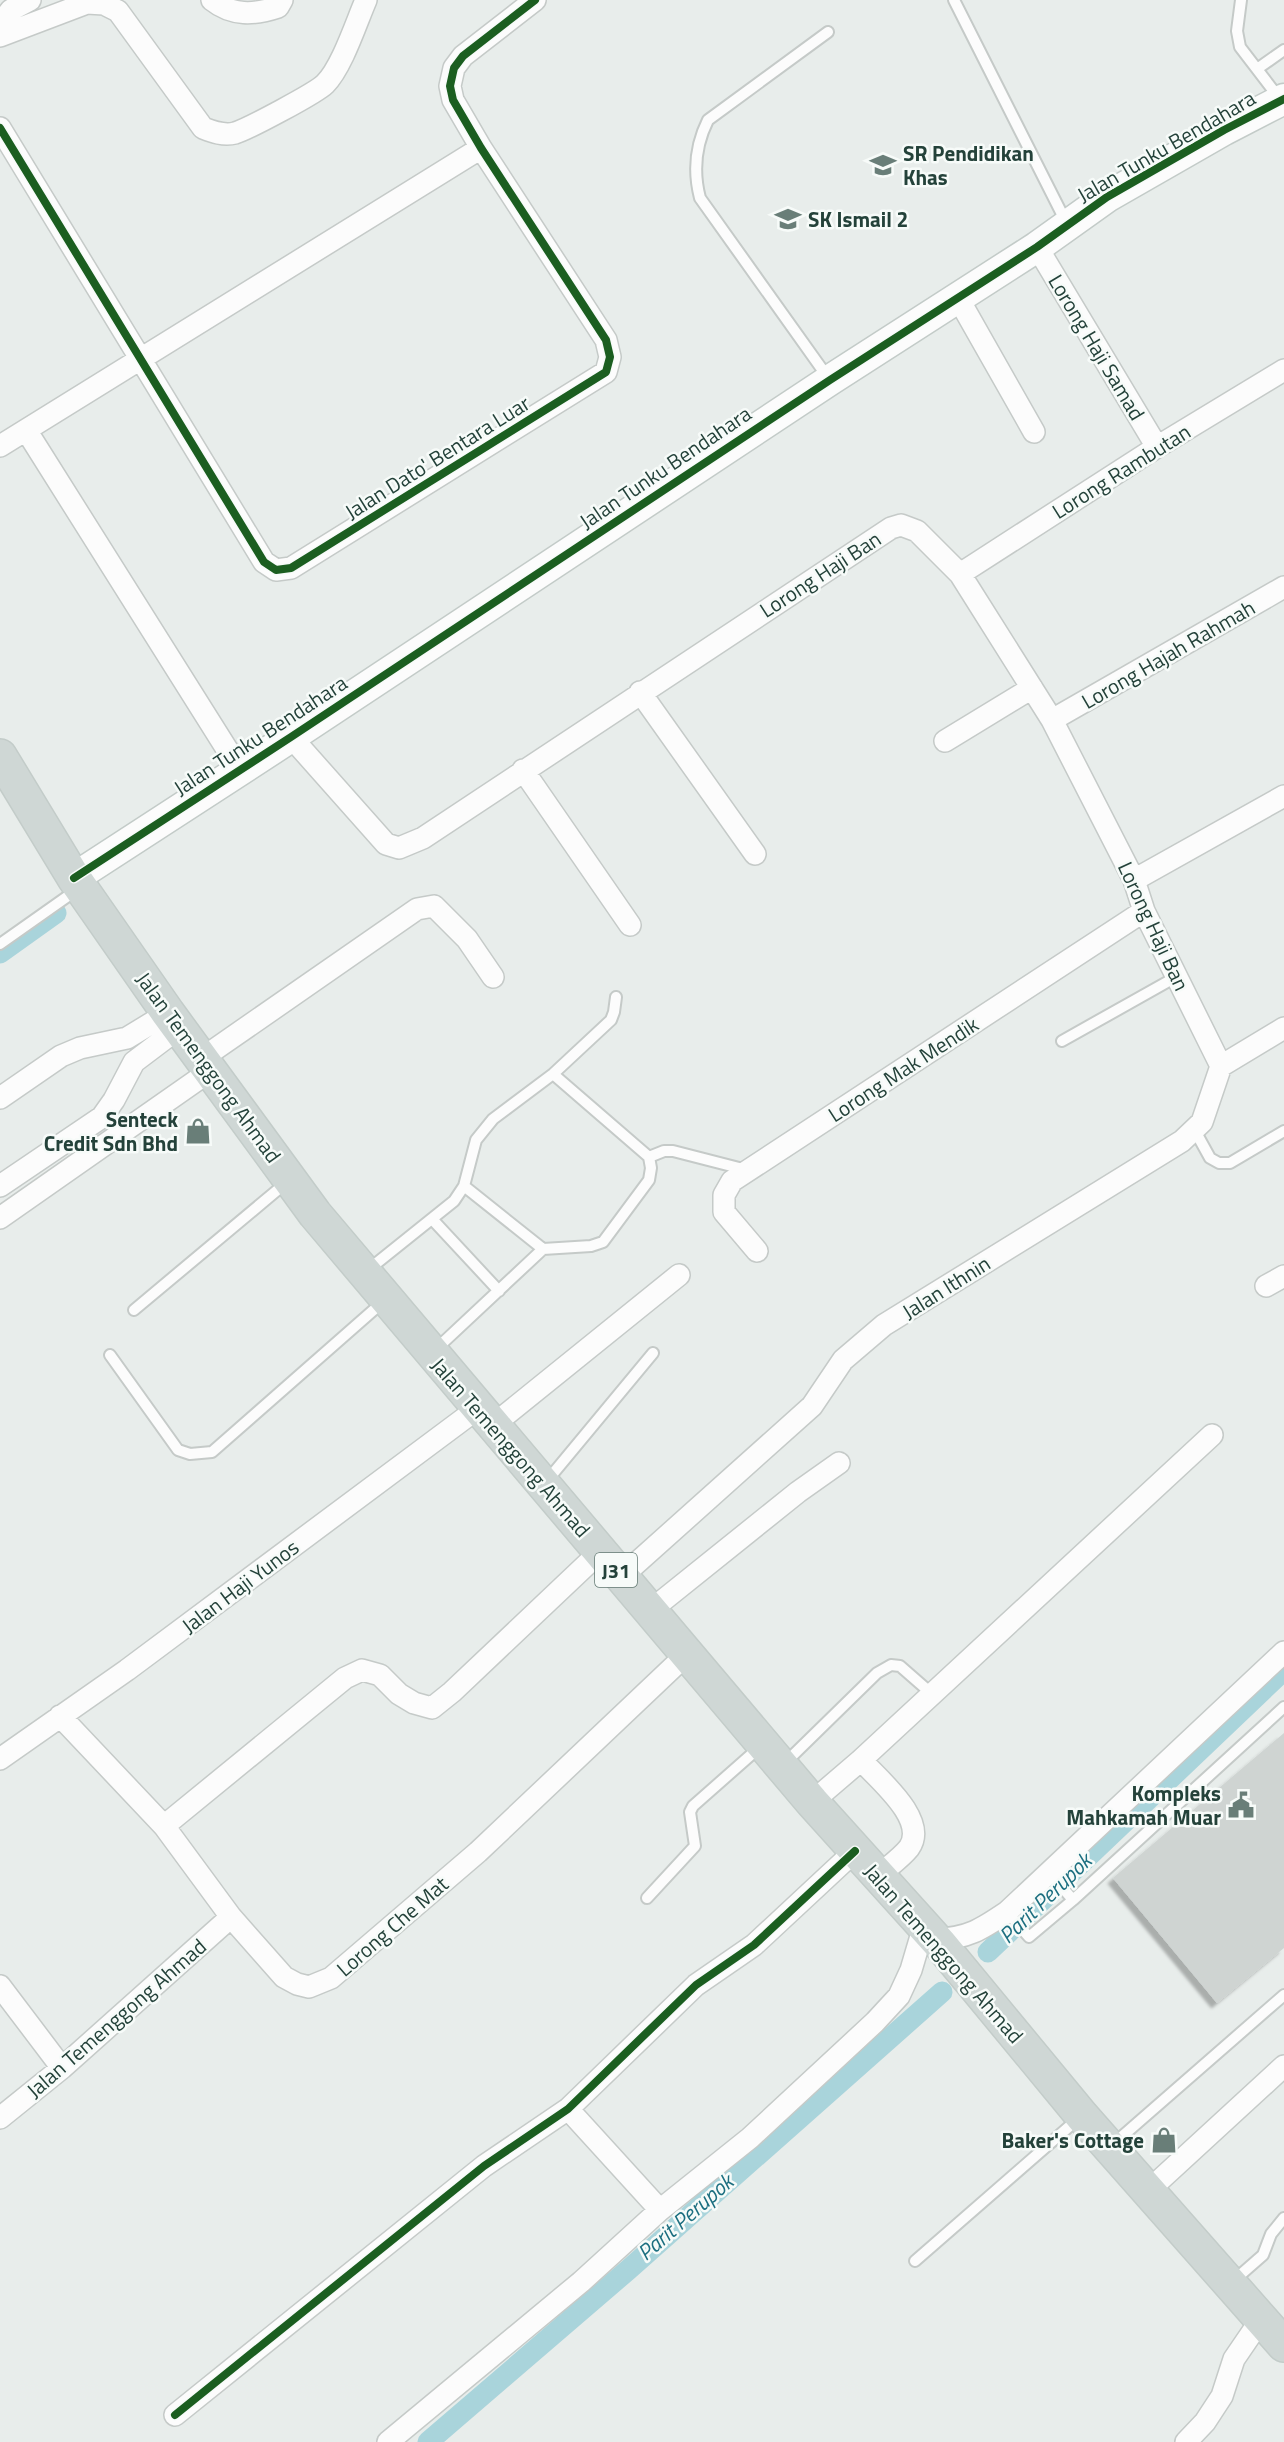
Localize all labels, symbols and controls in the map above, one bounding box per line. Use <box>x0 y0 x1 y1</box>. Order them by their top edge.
street label: Jalan Tunku Bendahara <box>1071 82 1262 210</box>
place label: SR Pendidikan Khas <box>903 137 1034 193</box>
school or university icon: SR Pendidikan Khas <box>868 150 898 180</box>
place label: SK Ismail 2 <box>808 203 908 235</box>
school or university icon: SK Ismail 2 <box>773 204 803 234</box>
street label: Lorong Haji Samad <box>1041 268 1153 426</box>
street label: Jalan Dato' Bentara Luar <box>338 387 536 527</box>
street label: Jalan Tunku Bendahara <box>573 397 758 537</box>
street label: Lorong Rambutan <box>1045 415 1197 527</box>
street label: Lorong Haji Ban <box>753 523 887 625</box>
street label: Lorong Hajah Rahmah <box>1075 591 1261 717</box>
street label: Jalan Tunku Bendahara <box>167 666 354 803</box>
street label: Lorong Haji Ban <box>1110 856 1198 996</box>
street label: Jalan Temenggong Ahmad <box>129 965 289 1169</box>
street label: Lorong Mak Mendik <box>821 1008 985 1130</box>
place label: Senteck Credit Sdn Bhd <box>44 1103 178 1159</box>
shop icon: Senteck Credit Sdn Bhd <box>183 1116 213 1146</box>
street label: Jalan Ithnin <box>896 1247 996 1327</box>
street label: Jalan Temenggong Ahmad <box>424 1350 598 1544</box>
street label: Jalan Haji Yunos <box>175 1531 305 1641</box>
road number: J31 <box>595 1553 637 1587</box>
place label: Kompleks Mahkamah Muar <box>1066 1777 1221 1833</box>
public building icon: Kompleks Mahkamah Muar <box>1226 1790 1256 1820</box>
water label: Parit Perupok <box>991 1843 1101 1951</box>
street label: Jalan Temenggong Ahmad <box>857 1856 1031 2050</box>
street label: Lorong Che Mat <box>329 1868 456 1984</box>
street label: Jalan Temenggong Ahmad <box>19 1931 213 2105</box>
place label: Baker's Cottage <box>1001 2124 1144 2156</box>
shop icon: Baker's Cottage <box>1149 2125 1179 2155</box>
water label: Parit Perupok <box>629 2164 742 2269</box>

